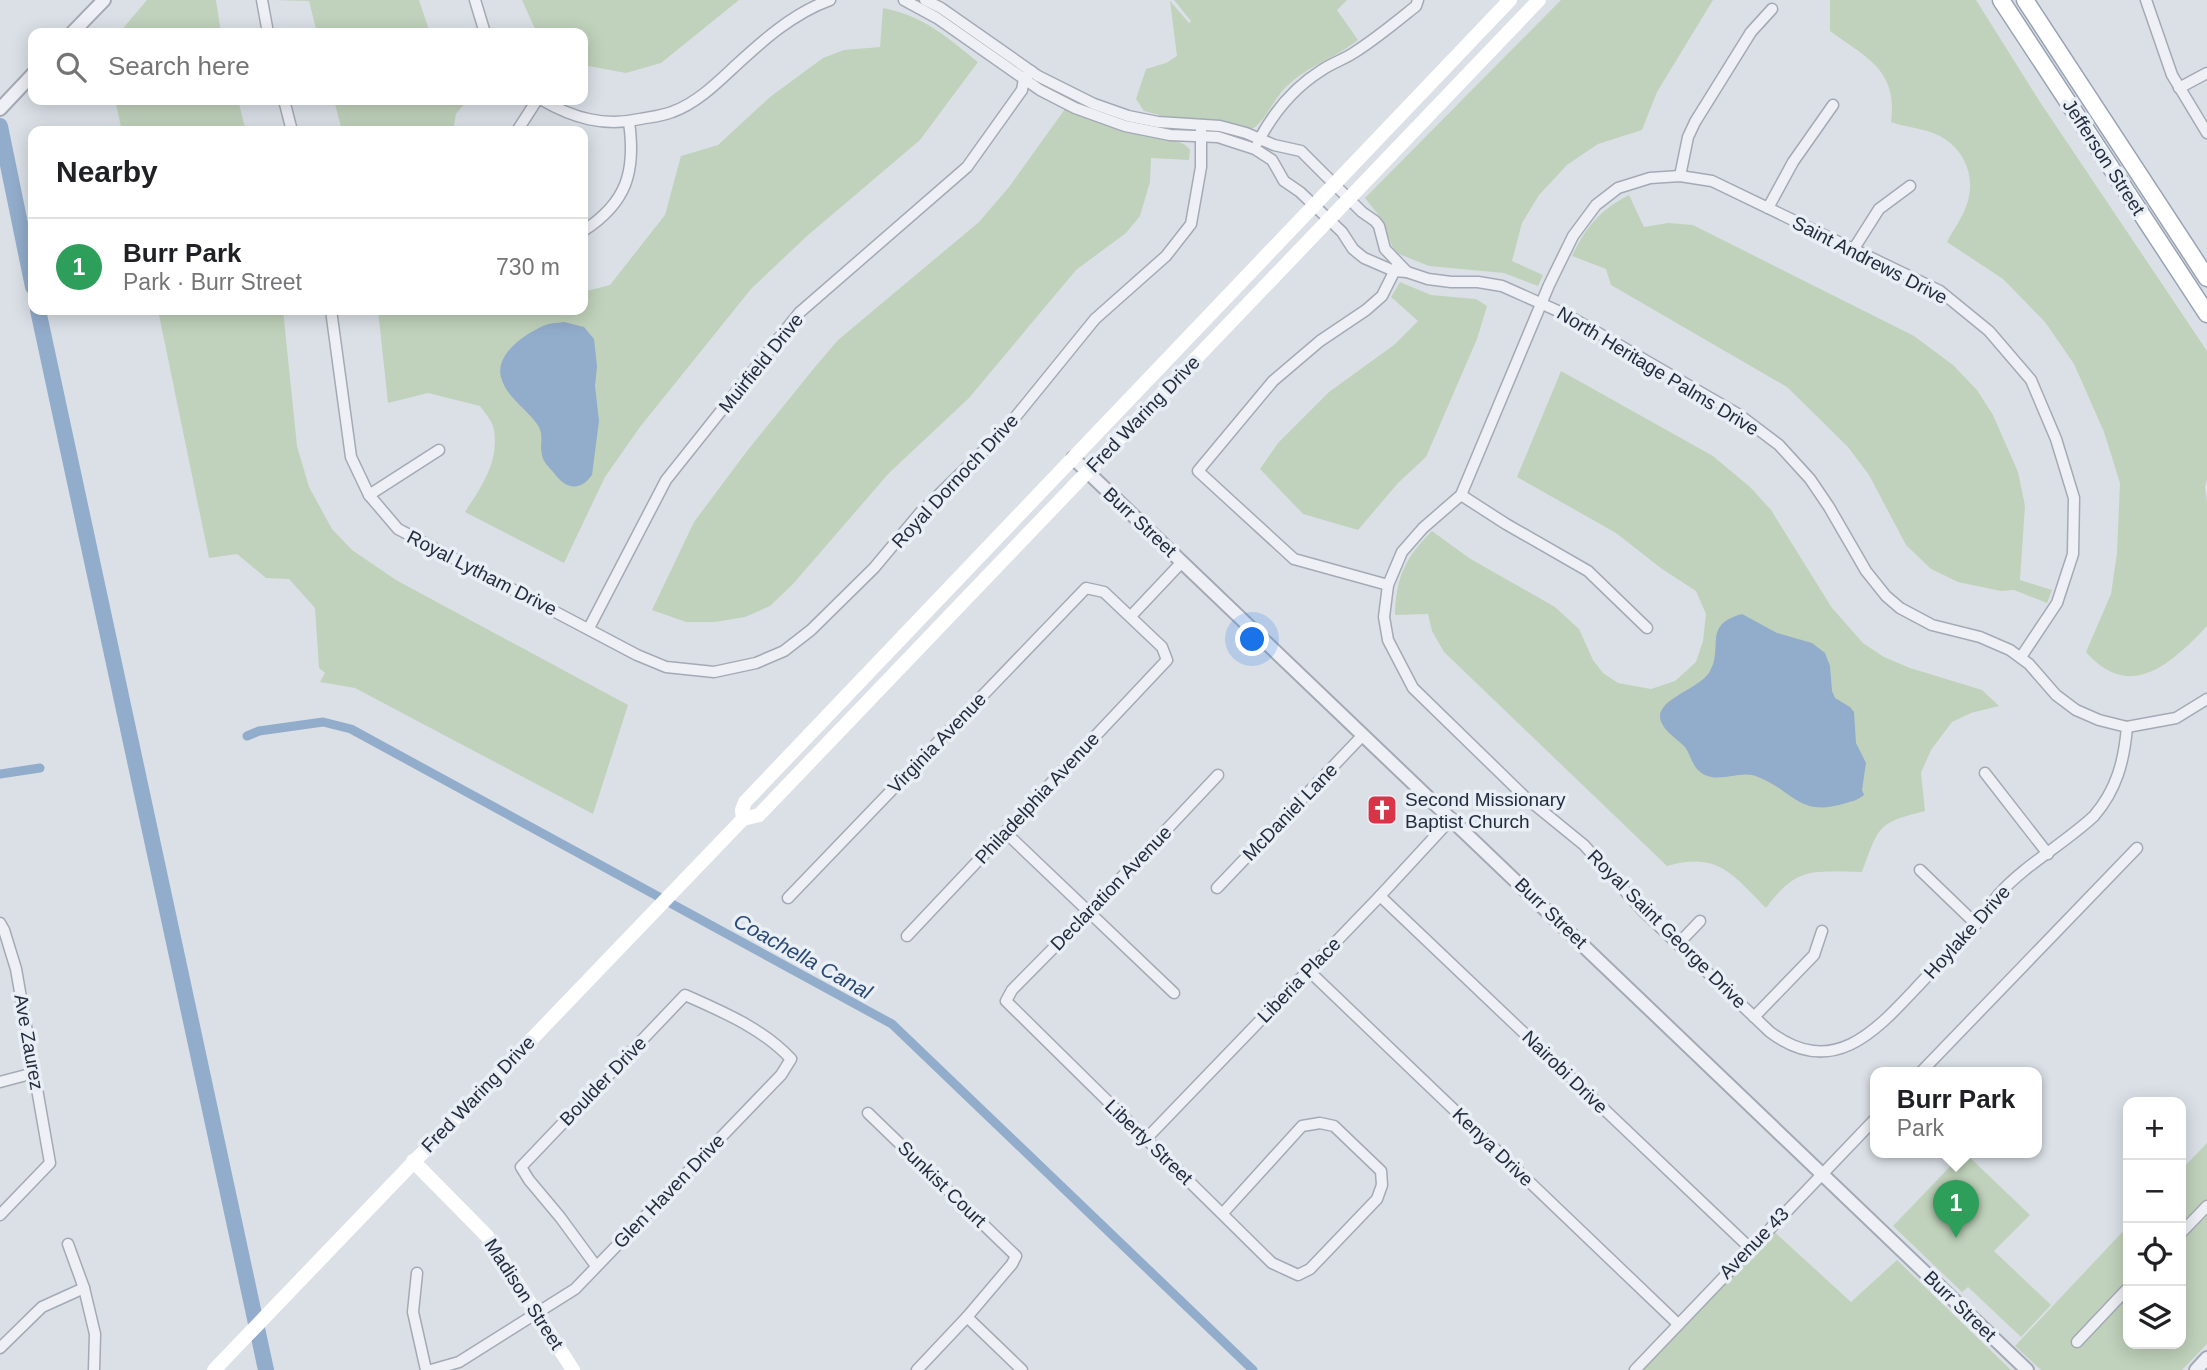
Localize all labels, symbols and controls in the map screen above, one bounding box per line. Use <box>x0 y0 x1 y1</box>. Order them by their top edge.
search box <box>28 28 588 105</box>
icon: search <box>52 48 90 86</box>
text: Search here <box>108 51 250 81</box>
street label: Jefferson Street <box>2059 95 2150 219</box>
text: Nearby <box>56 155 158 188</box>
street label: Saint Andrews Drive <box>1789 212 1951 308</box>
text: Burr Park <box>123 238 242 268</box>
text: 1 <box>73 254 85 280</box>
text: 730 m <box>496 254 560 280</box>
text: Park · Burr Street <box>123 269 302 295</box>
street label: North Heritage Palms Drive <box>1553 302 1763 440</box>
street label: Muirfield Drive <box>715 309 807 417</box>
street label: Fred Waring Drive <box>1082 352 1204 476</box>
street label: Royal Dornoch Drive <box>888 410 1022 552</box>
street label: Burr Street <box>1099 483 1181 561</box>
street label: Royal Lytham Drive <box>404 526 560 620</box>
your location <box>1235 622 1269 656</box>
street label: Virginia Avenue <box>884 688 990 798</box>
street label: Philadelphia Avenue <box>971 728 1103 868</box>
street label: McDaniel Lane <box>1238 759 1342 865</box>
place label: Second Missionary Baptist Church <box>1405 789 1566 832</box>
church icon: Second Missionary Baptist Church <box>1365 793 1399 827</box>
street label: Declaration Avenue <box>1046 822 1176 954</box>
street label: Royal Saint George Drive <box>1583 845 1751 1013</box>
street label: Burr Street <box>1511 874 1592 953</box>
street label: Hoylake Drive <box>1920 881 2014 983</box>
water label: Coachella Canal <box>730 909 877 1004</box>
street label: Liberia Place <box>1253 933 1345 1027</box>
street label: Ave Zaurez <box>10 993 48 1091</box>
street label: Nairobi Drive <box>1518 1026 1612 1118</box>
street label: Fred Waring Drive <box>417 1032 539 1156</box>
street label: Boulder Drive <box>555 1032 651 1130</box>
popup <box>1870 1067 2042 1158</box>
text: Burr Park <box>1897 1084 2015 1114</box>
street label: Liberty Street <box>1101 1095 1197 1189</box>
map controls <box>2123 1097 2186 1349</box>
button: + <box>2123 1097 2186 1160</box>
street label: Kenya Drive <box>1448 1103 1538 1191</box>
text: Park <box>1897 1115 1944 1141</box>
street label: Glen Haven Drive <box>609 1130 729 1252</box>
street label: Sunkist Court <box>894 1137 991 1232</box>
button: − <box>2123 1160 2186 1223</box>
pin: 1 <box>1933 1180 1979 1238</box>
street label: Avenue 43 <box>1715 1203 1793 1283</box>
button: locate <box>2123 1223 2186 1286</box>
street label: Madison Street <box>480 1235 568 1354</box>
street label: Burr Street <box>1920 1267 2001 1346</box>
button: layers <box>2123 1286 2186 1349</box>

